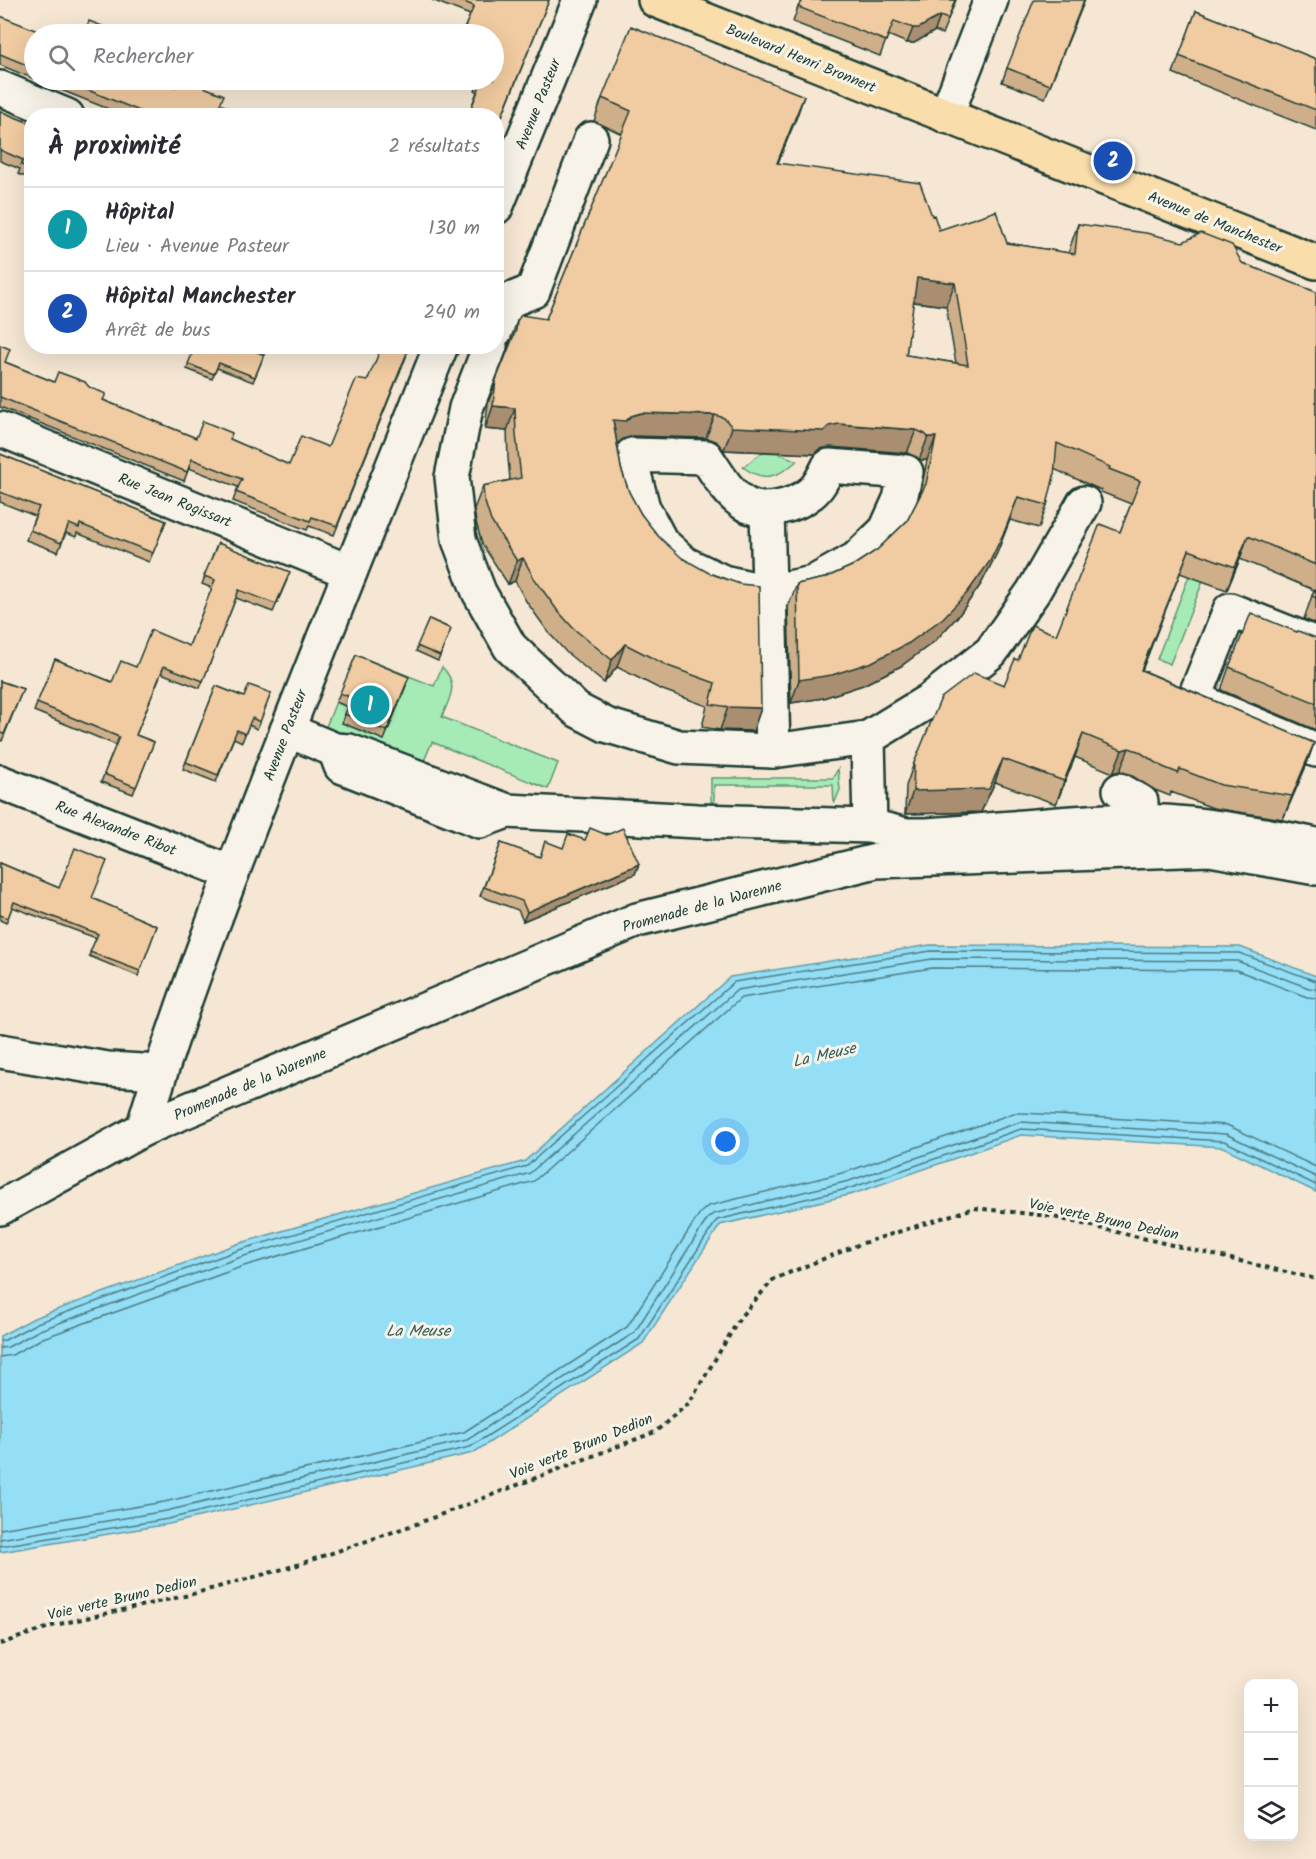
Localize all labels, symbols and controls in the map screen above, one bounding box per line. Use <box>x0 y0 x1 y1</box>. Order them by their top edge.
street label: Boulevard Henri Bronnert <box>722 18 879 100</box>
search box <box>24 24 504 90</box>
text: Rechercher <box>93 40 193 75</box>
icon: search <box>45 41 78 74</box>
street label: Avenue Pasteur <box>510 54 569 154</box>
text: À proximité <box>48 126 180 168</box>
text: 2 résultats <box>389 131 480 163</box>
pin: 2 <box>1094 138 1132 184</box>
street label: Avenue de Manchester <box>1144 185 1286 261</box>
text: Hôpital <box>105 196 174 231</box>
text: 1 <box>64 213 71 245</box>
text: 130 m <box>428 213 480 245</box>
text: Lieu · Avenue Pasteur <box>105 231 289 263</box>
text: Hôpital Manchester <box>105 280 295 315</box>
text: 2 <box>62 297 73 329</box>
text: 240 m <box>423 297 480 329</box>
text: Arrêt de bus <box>105 315 211 347</box>
street label: Rue Jean Rogissart <box>114 467 235 535</box>
pin: 1 <box>350 682 389 728</box>
street label: Avenue Pasteur <box>257 685 315 785</box>
street label: Rue Alexandre Ribot <box>52 795 180 863</box>
street label: Promenade de la Warenne <box>620 874 785 940</box>
water label: La Meuse <box>790 1036 860 1075</box>
street label: Promenade de la Warenne <box>170 1042 331 1128</box>
your location <box>711 1127 740 1156</box>
street label: Voie verte Bruno Dedion <box>1027 1192 1181 1248</box>
water label: La Meuse <box>386 1319 452 1344</box>
street label: Voie verte Bruno Dedion <box>506 1407 657 1487</box>
street label: Voie verte Bruno Dedion <box>45 1570 199 1628</box>
map controls <box>1244 1679 1298 1841</box>
button: + <box>1244 1679 1298 1733</box>
button: − <box>1244 1733 1298 1787</box>
button: layers <box>1244 1787 1298 1841</box>

